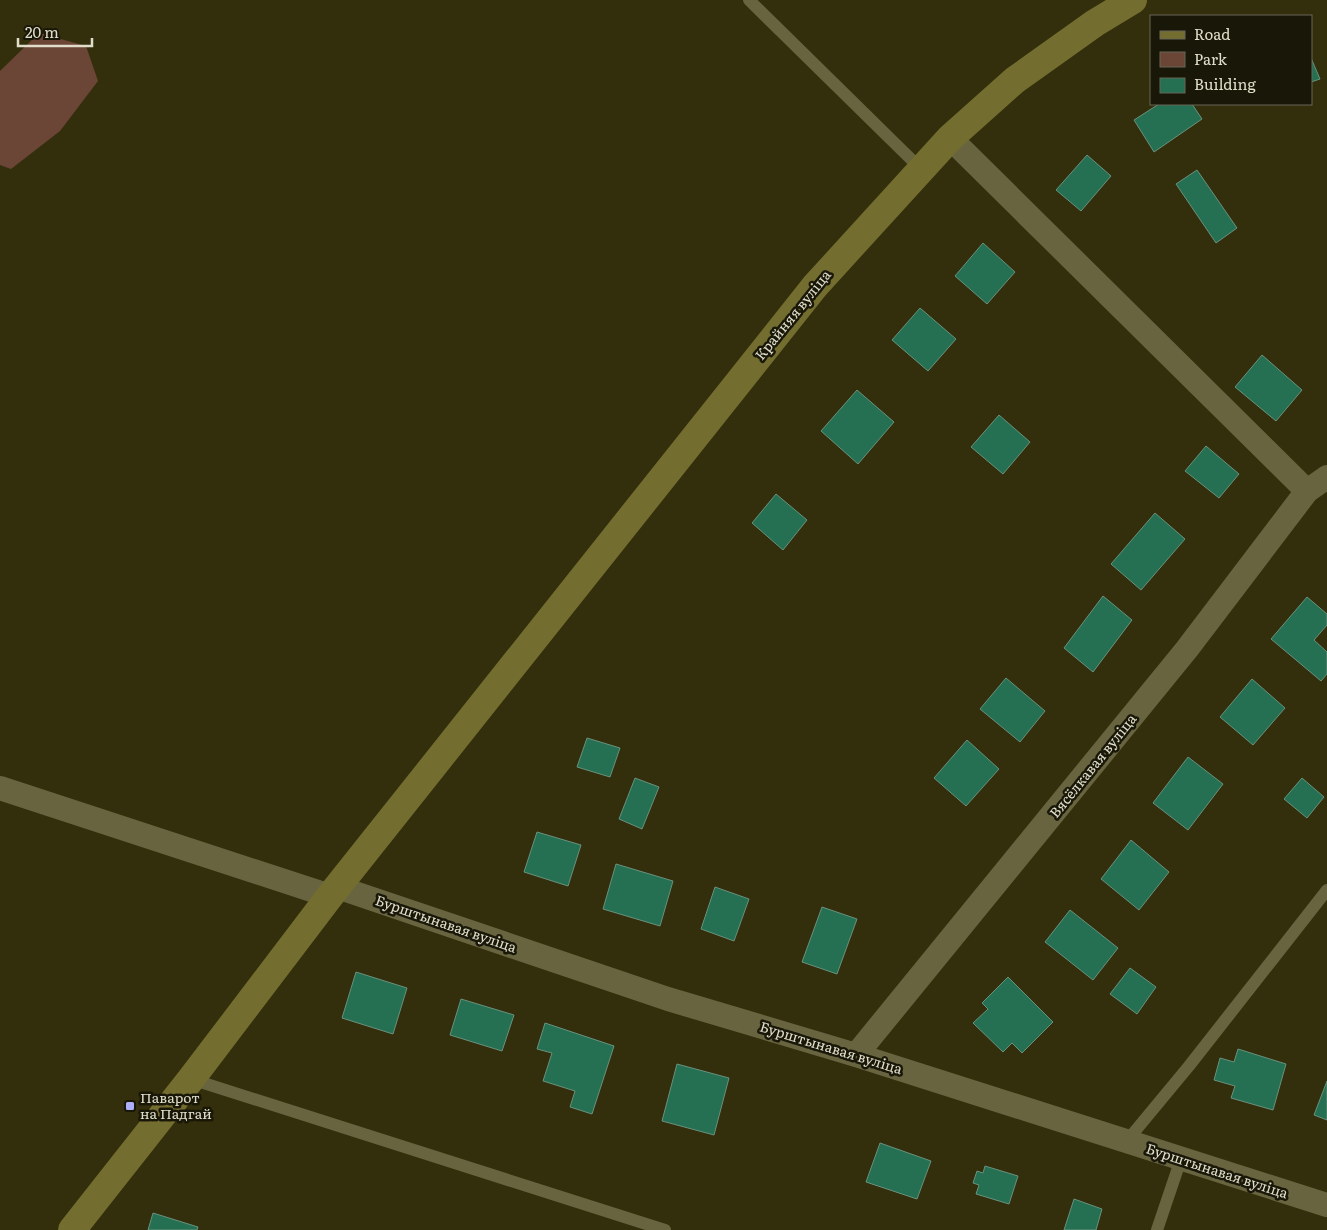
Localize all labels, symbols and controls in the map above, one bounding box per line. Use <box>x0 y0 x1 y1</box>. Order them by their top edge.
scale bar <box>18 15 91 47</box>
legend <box>1150 15 1312 105</box>
text: 20 m <box>25 20 59 43</box>
text: Road <box>1194 22 1230 45</box>
text: Park <box>1194 47 1228 70</box>
text: Building <box>1194 72 1256 95</box>
street label: Крайняя вуліца <box>750 265 835 364</box>
street label: Вясёлкавая вуліца <box>1044 709 1141 822</box>
street label: Бурштынавая вуліца <box>373 889 520 957</box>
street label: Бурштынавая вуліца <box>757 1016 906 1078</box>
place label: Паварот на Падгай <box>140 1087 212 1123</box>
marker: Паварот на Падгай <box>124 1100 136 1112</box>
street label: Бурштынавая вуліца <box>1144 1138 1291 1203</box>

